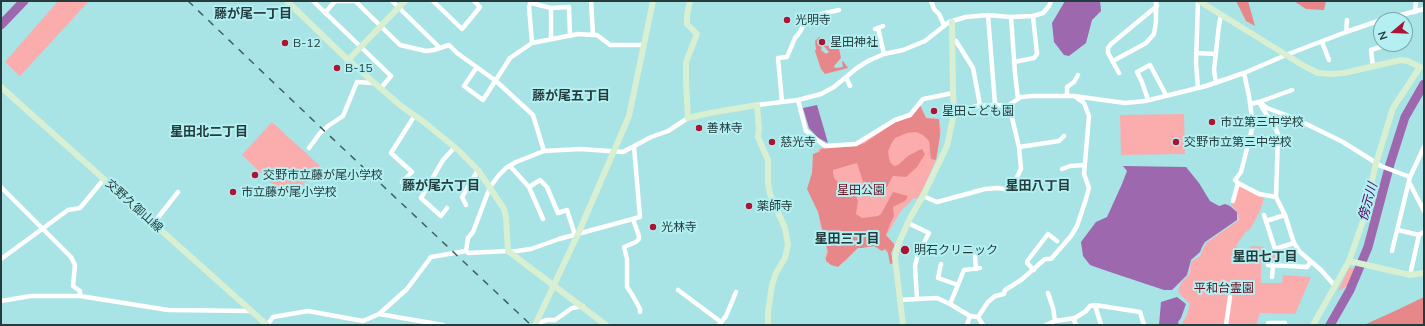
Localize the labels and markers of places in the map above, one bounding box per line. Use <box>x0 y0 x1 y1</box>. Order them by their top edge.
place label: 光明寺 <box>795 13 831 27</box>
marker: 光明寺 <box>782 15 792 25</box>
place label: 星田神社 <box>830 35 878 49</box>
place label: B-12 <box>293 36 321 50</box>
marker: 星田神社 <box>817 37 827 47</box>
marker: B-12 <box>280 38 290 48</box>
place label: B-15 <box>345 61 373 75</box>
marker: B-15 <box>332 63 342 73</box>
place label: 星田こども園 <box>942 104 1014 118</box>
marker: 星田こども園 <box>929 106 939 116</box>
place label: 市立第三中学校 <box>1220 115 1304 129</box>
marker: 市立第三中学校 <box>1207 117 1217 127</box>
place label: 善林寺 <box>707 121 743 135</box>
marker: 善林寺 <box>694 123 704 133</box>
place label: 慈光寺 <box>780 135 816 149</box>
place label: 交野市立第三中学校 <box>1184 135 1292 149</box>
marker: 慈光寺 <box>767 137 777 147</box>
marker: 交野市立第三中学校 <box>1171 137 1181 147</box>
place label: 交野市立藤が尾小学校 <box>263 168 383 182</box>
marker: 交野市立藤が尾小学校 <box>250 170 260 180</box>
place label: 市立藤が尾小学校 <box>241 185 337 199</box>
marker: 市立藤が尾小学校 <box>228 187 238 197</box>
place label: 薬師寺 <box>757 199 793 213</box>
marker: 薬師寺 <box>744 201 754 211</box>
place label: 光林寺 <box>661 220 697 234</box>
marker: 光林寺 <box>648 222 658 232</box>
place label: 明石クリニック <box>914 243 998 257</box>
marker: 明石クリニック <box>899 244 911 256</box>

